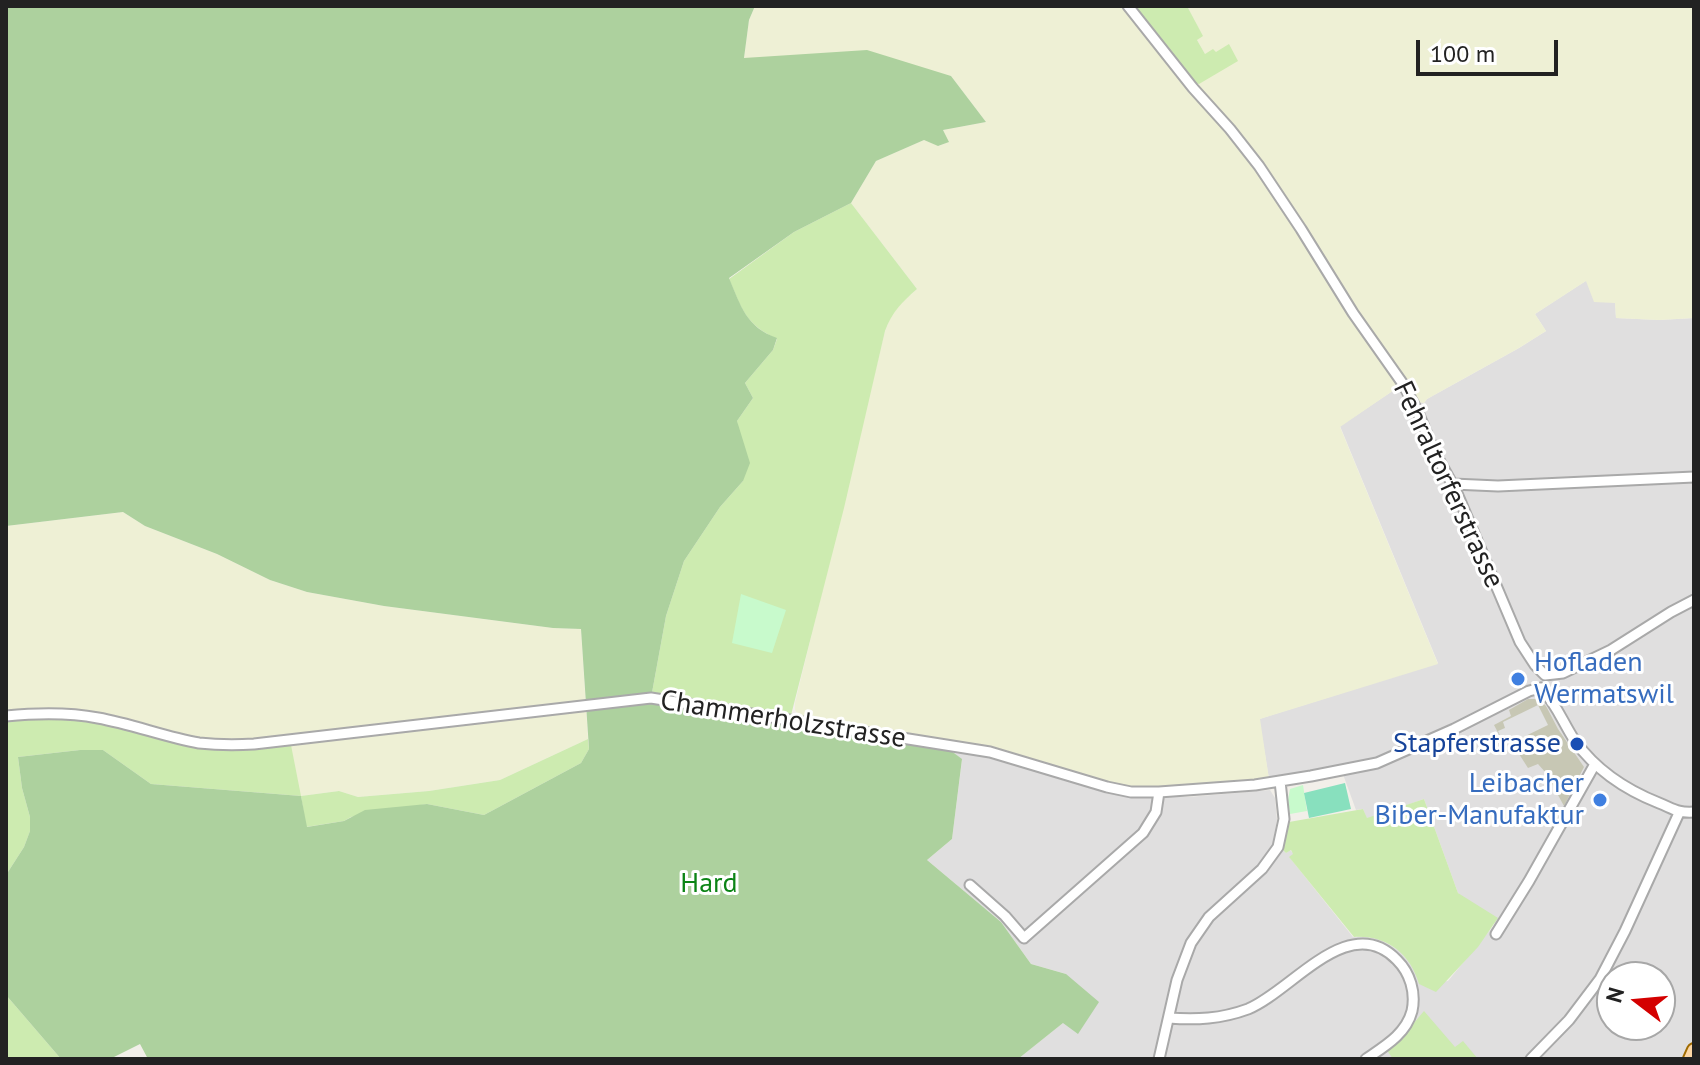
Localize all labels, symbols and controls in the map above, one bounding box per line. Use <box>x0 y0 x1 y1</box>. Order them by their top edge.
scale bar <box>1420 24 1562 74</box>
text: 100 m <box>1430 38 1495 69</box>
street label: Fehraltorferstrasse <box>1385 376 1511 594</box>
place label: Hofladen Wermatswil <box>1534 646 1674 712</box>
marker: Hofladen Wermatswil <box>1509 670 1527 688</box>
street label: Chammerholzstrasse <box>658 684 908 756</box>
place label: Stapferstrasse <box>1393 727 1561 761</box>
marker: Stapferstrasse <box>1568 735 1586 753</box>
place label: Leibacher Biber-Manufaktur <box>1374 767 1584 833</box>
marker: Leibacher Biber-Manufaktur <box>1591 791 1609 809</box>
park label: Hard <box>680 867 738 901</box>
north arrow <box>1596 961 1676 1041</box>
text: N <box>1599 984 1630 1006</box>

